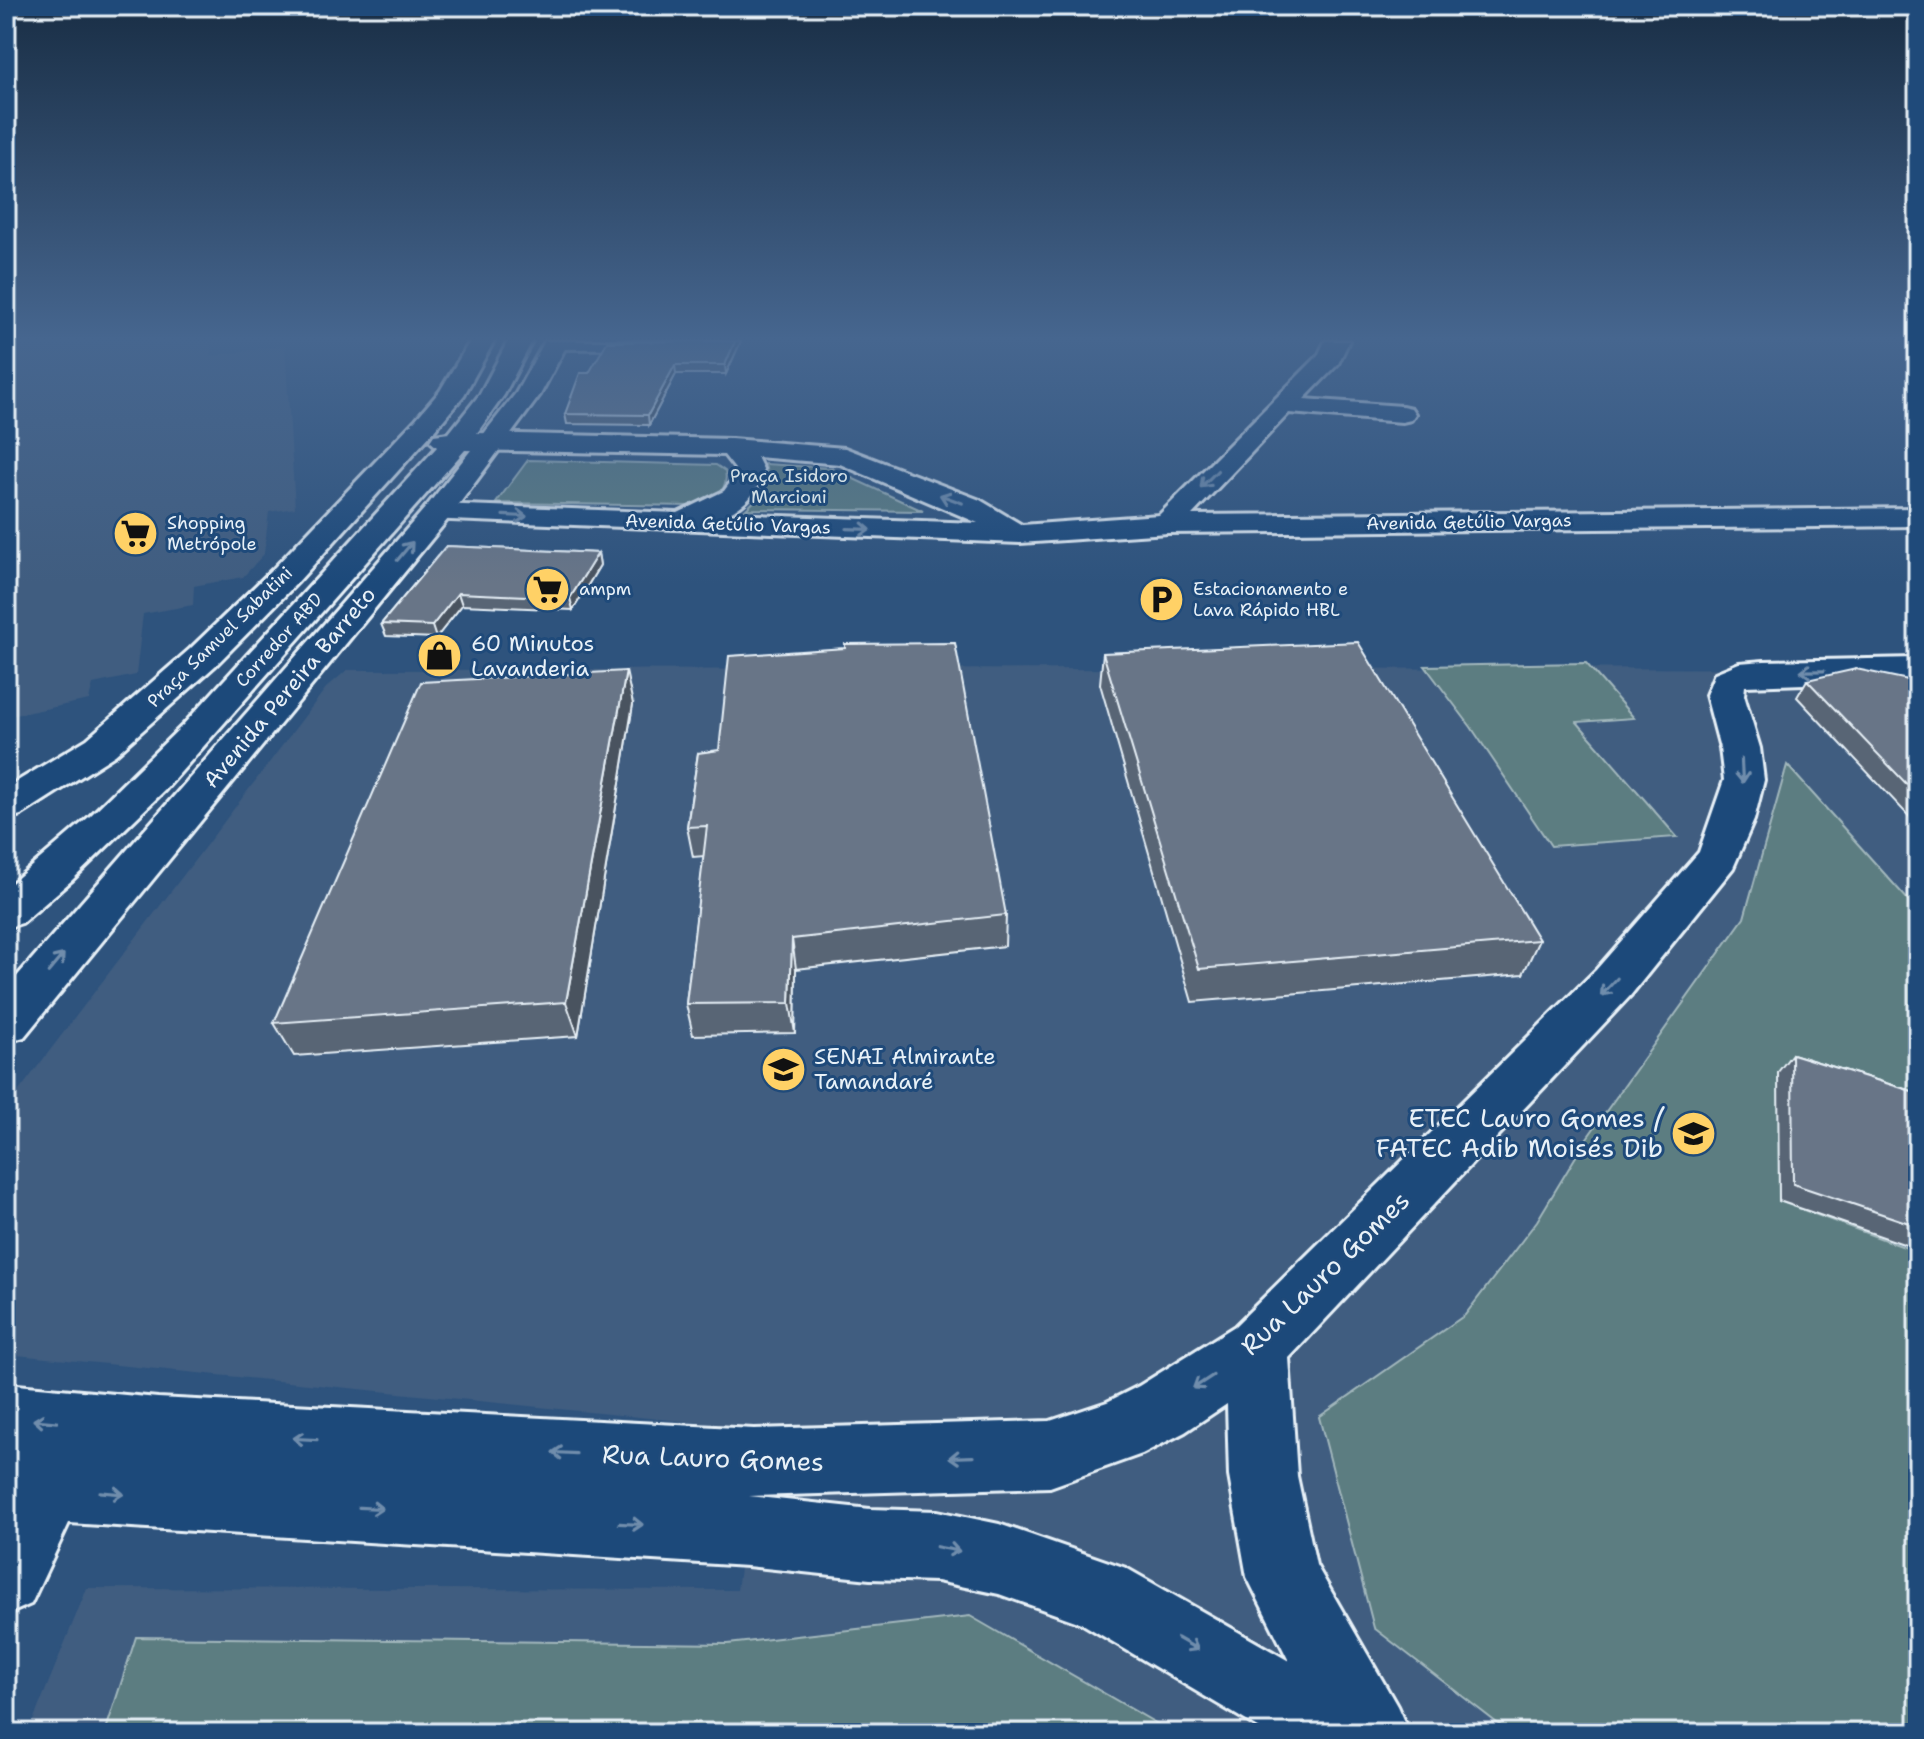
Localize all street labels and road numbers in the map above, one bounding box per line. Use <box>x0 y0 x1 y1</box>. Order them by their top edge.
street label: Avenida Getúlio Vargas <box>625 508 831 540</box>
street label: Avenida Getúlio Vargas <box>1366 508 1572 536</box>
street label: Praça Samuel Sabatini <box>142 561 298 713</box>
street label: Avenida Pereira Barreto <box>197 581 382 794</box>
street label: Corredor ABD <box>230 588 328 692</box>
street label: Rua Lauro Gomes <box>1233 1183 1417 1362</box>
street label: Rua Lauro Gomes <box>601 1436 825 1479</box>

